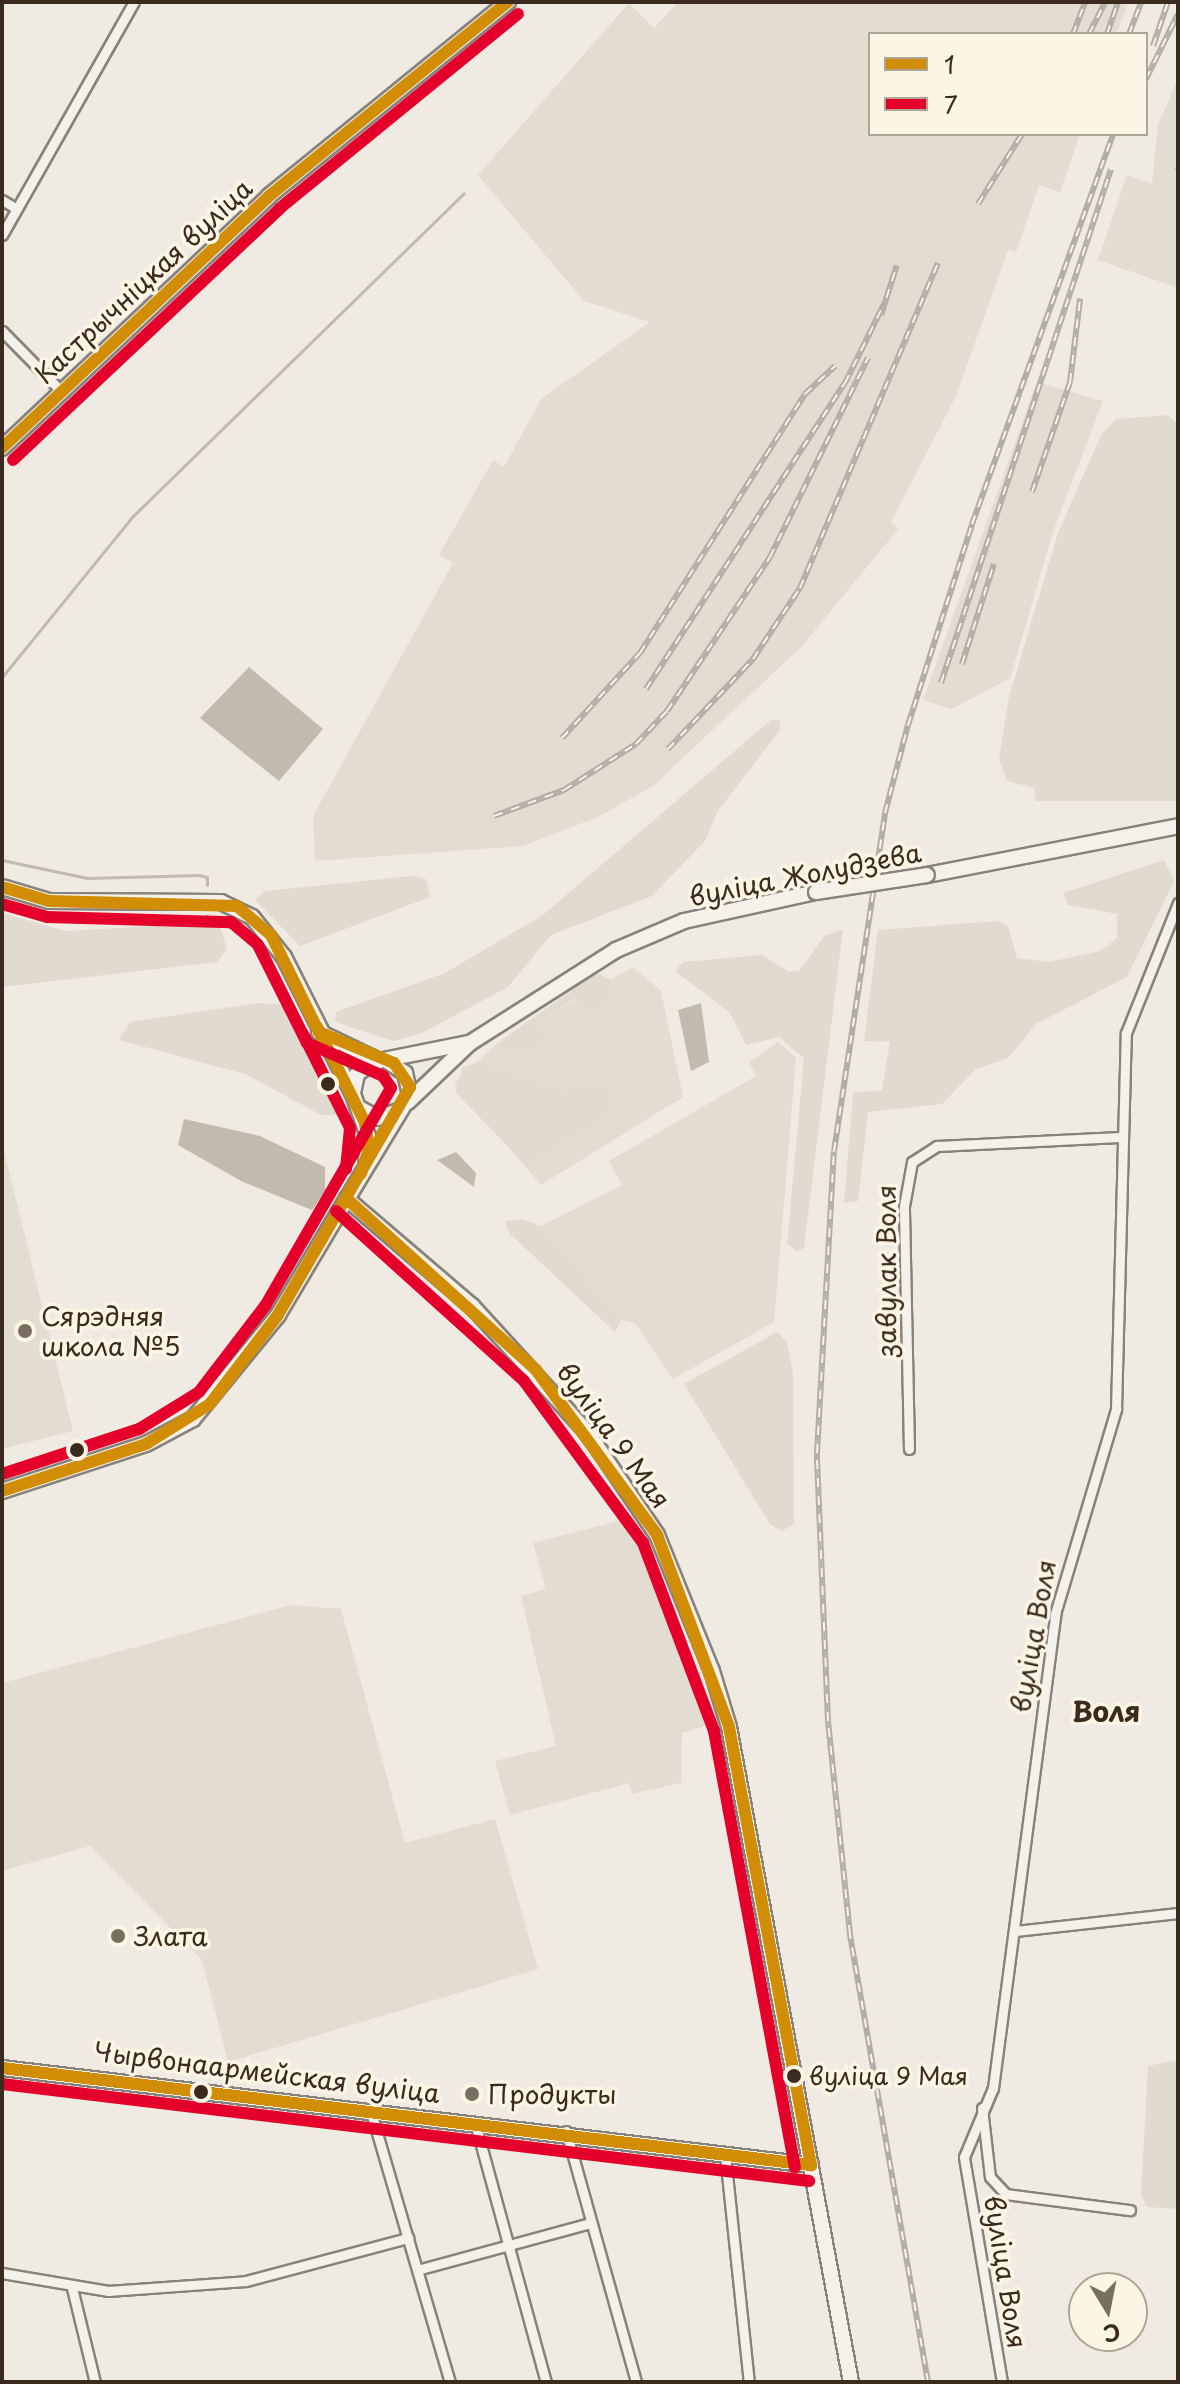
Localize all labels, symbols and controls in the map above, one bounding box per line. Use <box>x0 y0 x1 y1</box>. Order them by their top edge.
legend <box>868 32 1148 136</box>
text: 1 <box>944 46 955 82</box>
text: 7 <box>944 86 958 122</box>
street label: Кастрычніцкая вуліца <box>27 172 259 390</box>
street label: вуліца Жолудзева <box>686 836 924 912</box>
unlabelled marker <box>320 1076 336 1092</box>
street label: завулак Воля <box>870 1184 902 1358</box>
place label: Сярэдняя школа №5 <box>41 1300 181 1362</box>
marker: Сярэдняя школа №5 <box>16 1322 34 1340</box>
street label: вуліца 9 Мая <box>551 1356 677 1514</box>
unlabelled marker <box>69 1442 85 1458</box>
street label: вуліца Воля <box>1004 1557 1062 1715</box>
district label: Воля <box>1072 1694 1140 1728</box>
place label: Злата <box>134 1920 208 1952</box>
marker: Злата <box>109 1927 127 1945</box>
street label: Чырвонаармейская вуліца <box>92 2035 442 2109</box>
place label: вуліца 9 Мая <box>809 2062 968 2090</box>
marker: вуліца 9 Мая <box>786 2068 802 2084</box>
place label: Продукты <box>488 2078 616 2110</box>
unlabelled marker <box>193 2084 209 2100</box>
marker: Продукты <box>463 2085 481 2103</box>
street label: вуліца Воля <box>979 2193 1033 2351</box>
north arrow <box>1068 2272 1148 2352</box>
text: С <box>1101 2316 1123 2352</box>

